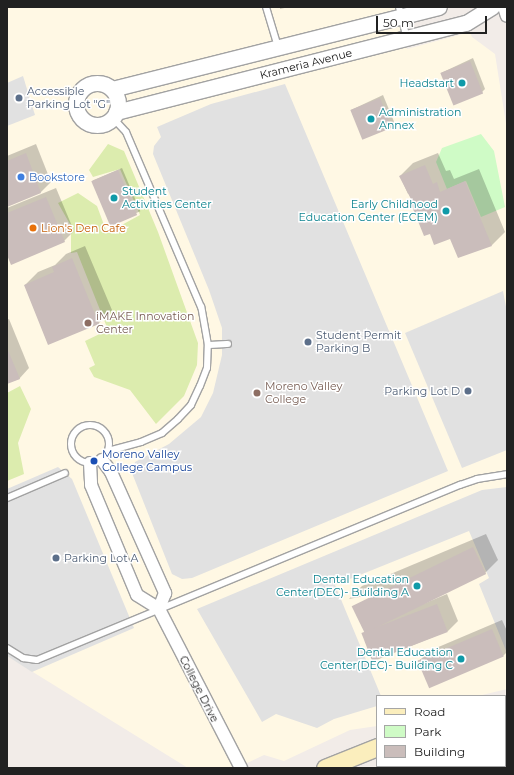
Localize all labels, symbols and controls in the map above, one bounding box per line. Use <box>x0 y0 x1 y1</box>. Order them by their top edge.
scale bar <box>378 8 489 34</box>
text: 50 m <box>383 15 414 30</box>
street label: Krameria Avenue <box>258 46 354 82</box>
place label: Headstart <box>399 76 454 90</box>
marker: Headstart <box>457 78 467 88</box>
place label: Accessible Parking Lot "G" <box>27 85 110 111</box>
marker: Accessible Parking Lot "G" <box>14 93 24 103</box>
place label: Administration Annex <box>379 106 461 132</box>
marker: Administration Annex <box>366 114 376 124</box>
place label: Bookstore <box>29 170 85 184</box>
marker: Bookstore <box>16 172 26 182</box>
place label: Student Activities Center <box>122 185 212 211</box>
marker: Student Activities Center <box>109 193 119 203</box>
place label: Early Childhood Education Center (ECEM) <box>298 198 438 224</box>
marker: Early Childhood Education Center (ECEM) <box>441 206 451 216</box>
place label: Lion's Den Cafe <box>41 221 126 235</box>
marker: Lion's Den Cafe <box>28 223 38 233</box>
place label: iMAKE Innovation Center <box>96 310 194 336</box>
marker: iMAKE Innovation Center <box>83 318 93 328</box>
place label: Student Permit Parking B <box>316 329 401 355</box>
marker: Student Permit Parking B <box>303 337 313 347</box>
place label: Moreno Valley College <box>265 380 343 406</box>
place label: Parking Lot D <box>384 384 460 398</box>
marker: Parking Lot D <box>463 386 473 396</box>
marker: Moreno Valley College <box>252 388 262 398</box>
place label: Moreno Valley College Campus <box>102 448 192 474</box>
marker: Moreno Valley College Campus <box>89 456 99 466</box>
place label: Parking Lot A <box>64 551 138 565</box>
marker: Parking Lot A <box>51 553 61 563</box>
place label: Dental Education Center(DEC)- Building A <box>276 573 409 599</box>
marker: Dental Education Center(DEC)- Building A <box>412 581 422 591</box>
place label: Dental Education Center(DEC)- Building C <box>320 646 453 672</box>
street label: College Drive <box>177 654 221 724</box>
marker: Dental Education Center(DEC)- Building C <box>456 654 466 664</box>
legend <box>376 695 506 767</box>
text: Road <box>414 704 445 719</box>
text: Park <box>414 724 441 739</box>
text: Building <box>414 744 465 759</box>

